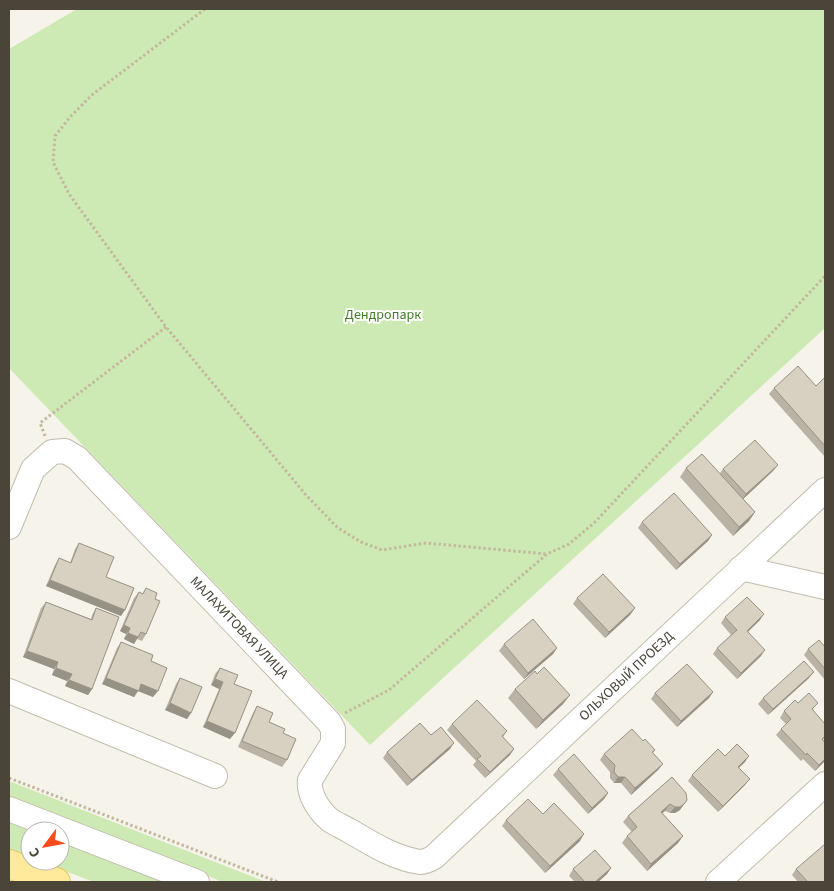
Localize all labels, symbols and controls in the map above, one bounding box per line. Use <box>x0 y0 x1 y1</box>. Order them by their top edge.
park label: Дендропарк <box>345 305 421 325</box>
street label: МАЛАХИТОВАЯ УЛИЦА <box>185 572 293 684</box>
street label: ОЛЬХОВЫЙ ПРОЕЗД <box>575 627 678 726</box>
north arrow <box>20 821 70 871</box>
text: С <box>24 844 45 861</box>

